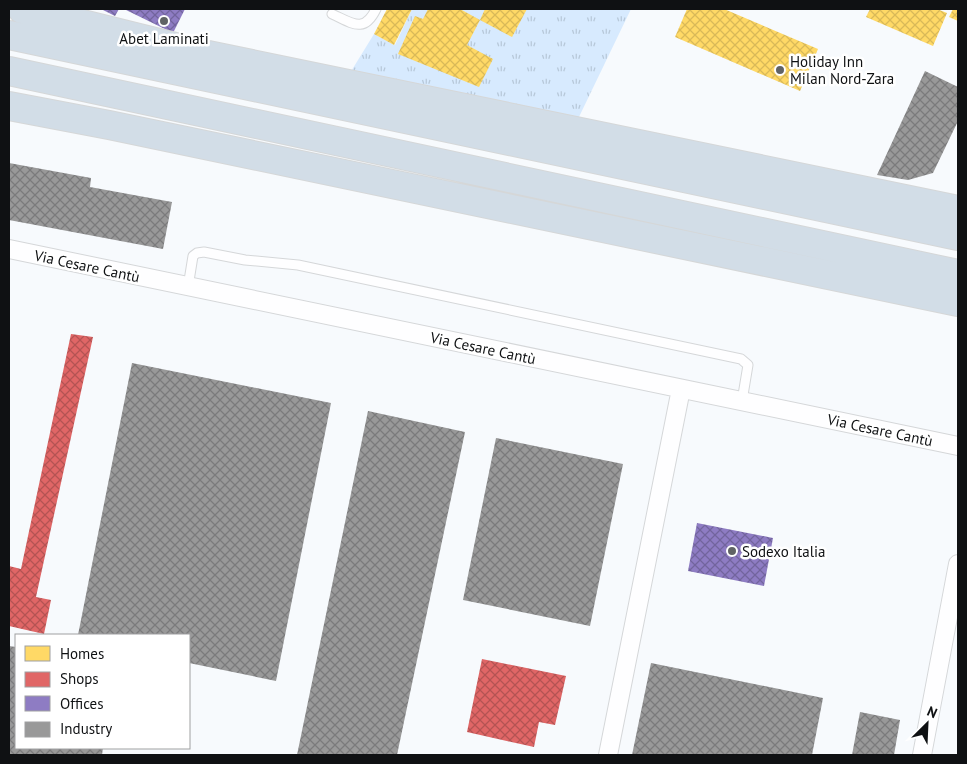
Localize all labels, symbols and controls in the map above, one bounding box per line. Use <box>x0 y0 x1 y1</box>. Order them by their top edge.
marker: Abet Laminati <box>158 15 170 27</box>
place label: Abet Laminati <box>119 29 209 48</box>
place label: Holiday Inn Milan Nord-Zara <box>790 52 894 88</box>
marker: Holiday Inn Milan Nord-Zara <box>774 64 786 76</box>
street label: Via Cesare Cantù <box>32 245 141 286</box>
street label: Via Cesare Cantù <box>428 327 537 368</box>
street label: Via Cesare Cantù <box>825 409 934 450</box>
place label: Sodexo Italia <box>742 542 826 561</box>
marker: Sodexo Italia <box>726 545 738 557</box>
legend <box>15 634 190 749</box>
text: Homes <box>60 644 104 663</box>
text: Shops <box>60 669 99 688</box>
text: Offices <box>60 694 104 713</box>
north arrow <box>902 699 952 749</box>
text: N <box>924 702 940 722</box>
text: Industry <box>60 719 112 738</box>

